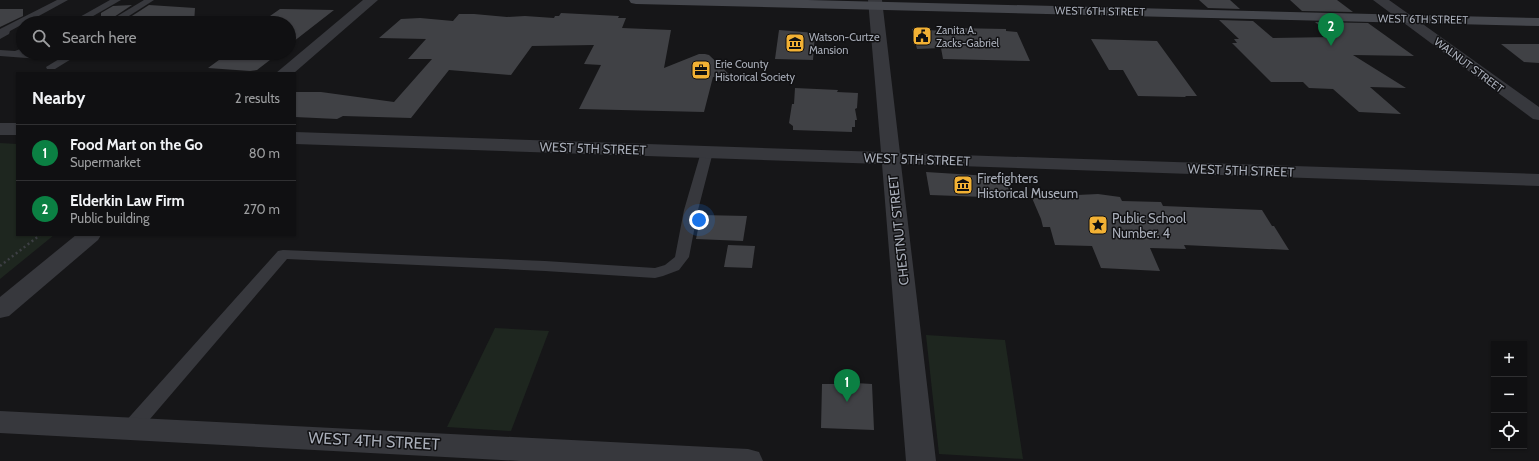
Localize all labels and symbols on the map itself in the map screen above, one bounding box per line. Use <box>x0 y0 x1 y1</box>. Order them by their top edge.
street label: WEST 6TH STREET <box>1055 3 1145 19</box>
street label: WEST 6TH STREET <box>1378 11 1468 27</box>
pin: 2 <box>1318 13 1344 46</box>
place label: Zanita A. Zacks-Gabriel <box>936 23 1000 50</box>
public building icon: Zanita A. Zacks-Gabriel <box>911 25 933 47</box>
place label: Watson-Curtze Mansion <box>809 30 880 57</box>
museum icon: Watson-Curtze Mansion <box>784 32 806 54</box>
street label: WALNUT STREET <box>1432 34 1507 96</box>
place label: Erie County Historical Society <box>715 57 796 84</box>
office icon: Erie County Historical Society <box>690 59 712 81</box>
street label: WEST 5TH STREET <box>539 138 647 158</box>
street label: WEST 5TH STREET <box>863 149 971 169</box>
street label: WEST 5TH STREET <box>1187 160 1295 180</box>
place label: Firefighters Historical Museum <box>977 170 1078 201</box>
street label: CHESTNUT STREET <box>884 174 912 286</box>
museum icon: Firefighters Historical Museum <box>952 174 974 196</box>
your location <box>689 210 709 230</box>
place label: Public School Number. 4 <box>1112 210 1186 241</box>
place icon: Public School Number. 4 <box>1087 214 1109 236</box>
pin: 1 <box>834 369 860 402</box>
street label: WEST 4TH STREET <box>308 428 441 454</box>

